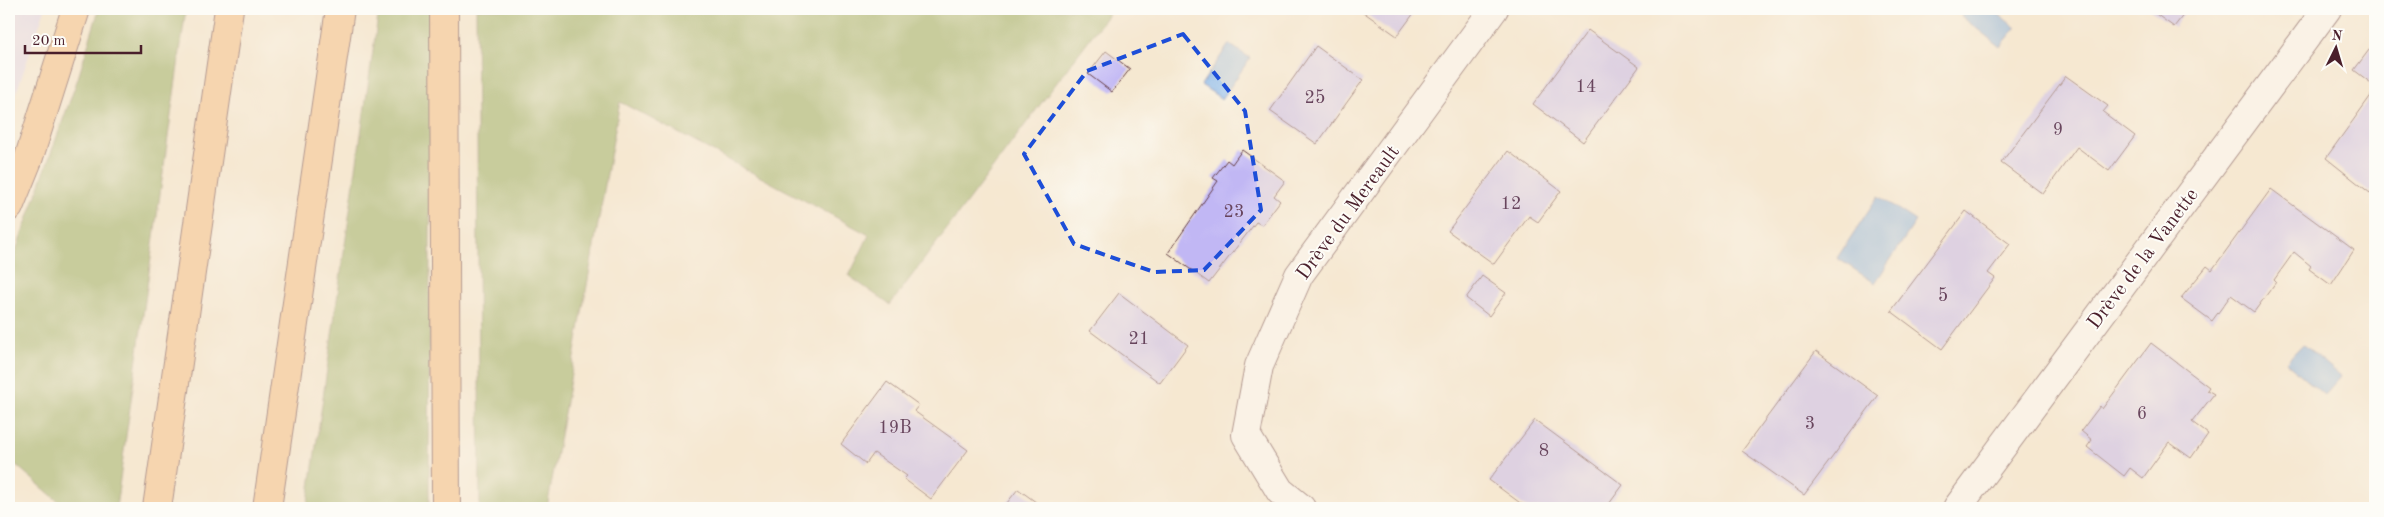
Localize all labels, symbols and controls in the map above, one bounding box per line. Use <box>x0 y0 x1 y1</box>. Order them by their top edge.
scale bar <box>25 22 141 54</box>
north arrow <box>2312 22 2362 72</box>
text: N <box>2331 29 2343 44</box>
text: 20 m <box>32 34 66 49</box>
house number: 14 <box>1576 78 1596 96</box>
house number: 25 <box>1305 89 1325 107</box>
house number: 9 <box>2053 121 2063 139</box>
street label: Drève du Mereault <box>1293 142 1404 284</box>
street label: Drève de la Vanette <box>2084 185 2203 333</box>
house number: 12 <box>1501 195 1521 213</box>
house number: 23 <box>1224 203 1244 221</box>
house number: 5 <box>1938 287 1948 305</box>
house number: 21 <box>1129 330 1149 348</box>
house number: 6 <box>2137 405 2147 423</box>
house number: 3 <box>1805 415 1815 433</box>
house number: 19B <box>878 419 912 437</box>
house number: 8 <box>1539 442 1549 460</box>

